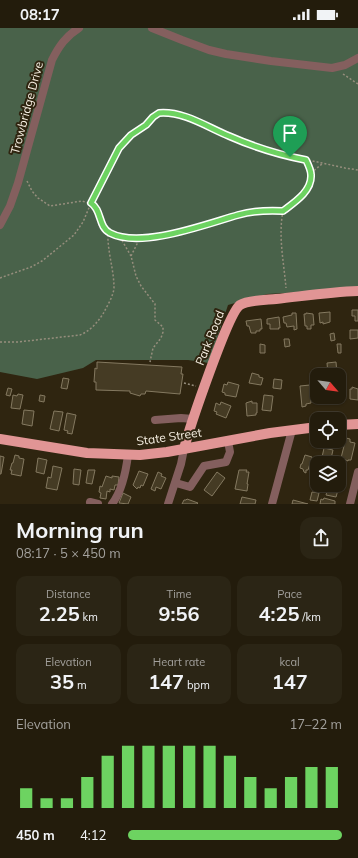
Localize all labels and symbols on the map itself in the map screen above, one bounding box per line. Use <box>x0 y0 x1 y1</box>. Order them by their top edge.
street label: Trowbridge Drive <box>7 60 46 156</box>
pin <box>273 116 307 157</box>
street label: Park Road <box>192 308 227 367</box>
north arrow <box>310 368 346 404</box>
street label: State Street <box>135 424 203 449</box>

